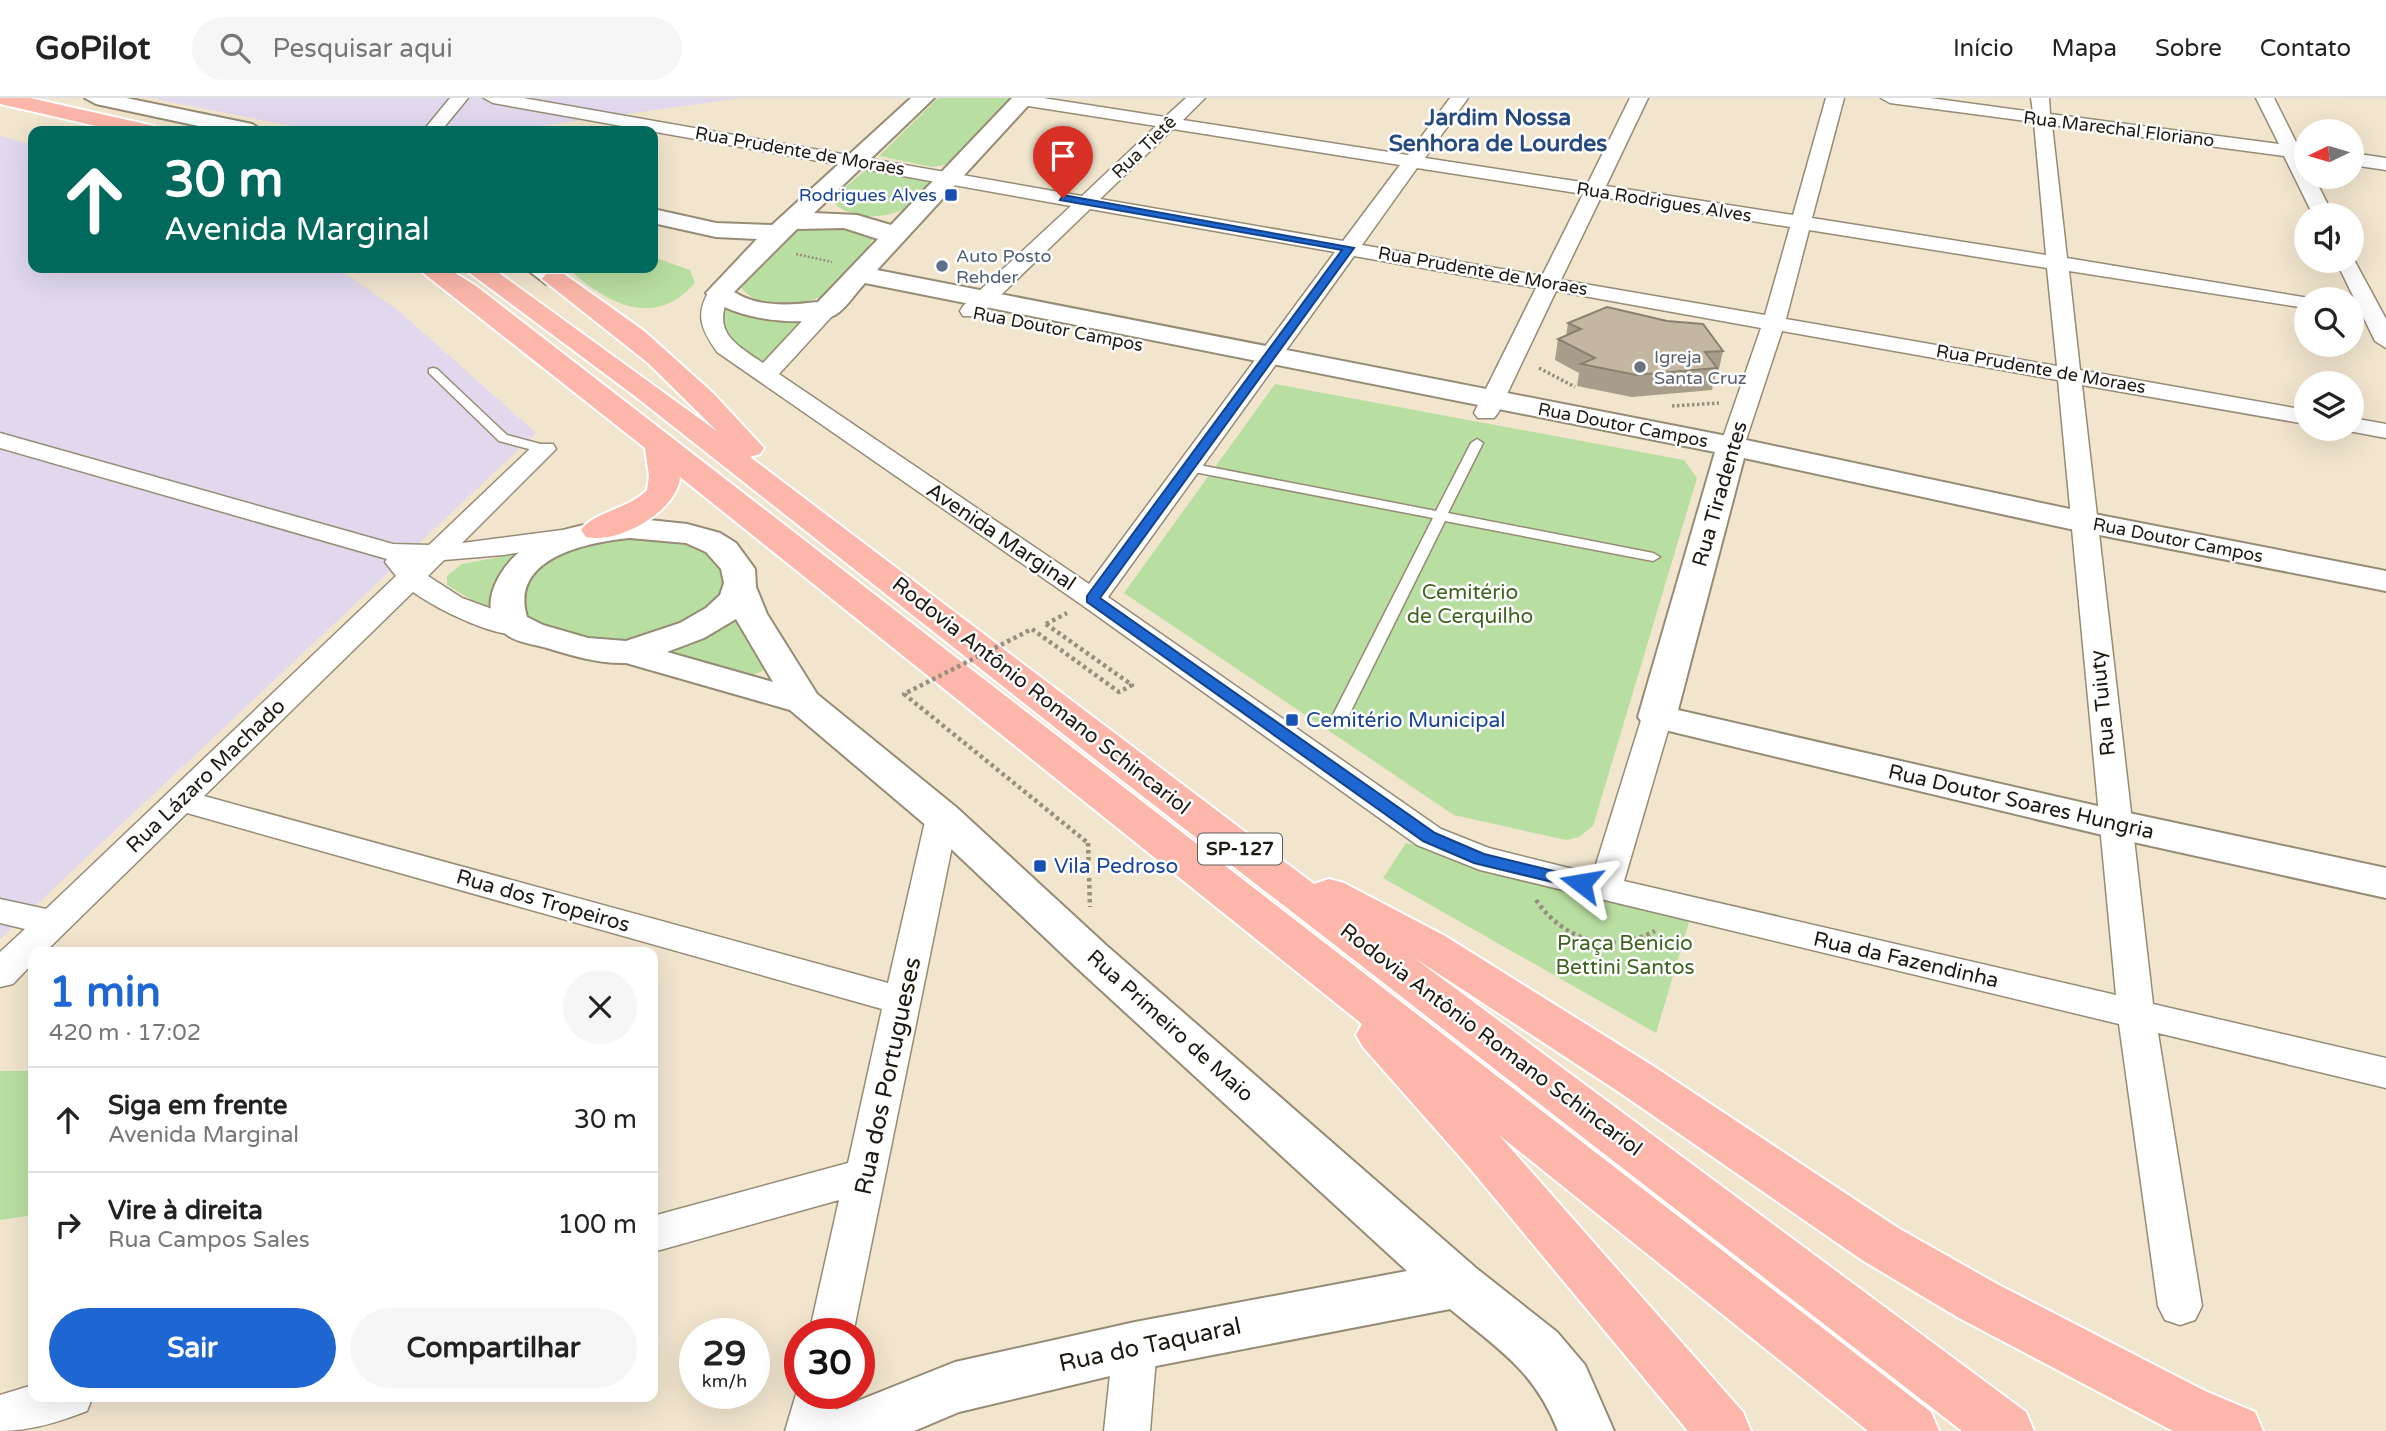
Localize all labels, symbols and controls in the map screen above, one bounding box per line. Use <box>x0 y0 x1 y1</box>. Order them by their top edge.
search box <box>192 17 682 80</box>
text: GoPilot <box>35 29 150 68</box>
icon: search <box>216 29 254 67</box>
text: Pesquisar aqui <box>272 33 453 64</box>
text: Início <box>1953 34 2014 63</box>
text: Mapa <box>2052 34 2117 63</box>
text: Sobre <box>2155 34 2222 63</box>
text: Contato <box>2260 34 2351 63</box>
district label: Jardim Nossa Senhora de Lourdes <box>1389 104 1607 158</box>
street label: Rua Marechal Floriano <box>2022 106 2216 152</box>
street label: Rua Tietê <box>1107 111 1181 183</box>
north arrow <box>2294 119 2364 189</box>
map controls <box>2294 119 2364 441</box>
street label: Rua Prudente de Moraes <box>693 122 907 180</box>
pin <box>1033 126 1093 198</box>
icon: arrive <box>1044 137 1082 175</box>
text: 30 m <box>164 151 283 210</box>
icon: ahead <box>49 154 140 245</box>
street label: Rua Rodrigues Alves <box>1575 177 1753 227</box>
place label: Rodrigues Alves <box>799 184 937 206</box>
marker: Rodrigues Alves <box>943 187 959 203</box>
button: sound <box>2294 203 2364 273</box>
text: Avenida Marginal <box>164 211 430 249</box>
street label: Rua Prudente de Moraes <box>1376 242 1590 300</box>
place label: Auto Posto Rehder <box>956 245 1052 288</box>
marker: Auto Posto Rehder <box>934 258 950 274</box>
button: search <box>2294 287 2364 357</box>
street label: Rua Doutor Campos <box>971 302 1145 356</box>
street label: Rua Prudente de Moraes <box>1934 340 2148 398</box>
place label: Igreja Santa Cruz <box>1654 346 1747 389</box>
marker: Igreja Santa Cruz <box>1632 359 1648 375</box>
button: layers <box>2294 371 2364 441</box>
street label: Rua Doutor Campos <box>1536 398 1710 452</box>
street label: Rua Tiradentes <box>1687 418 1753 570</box>
street label: Avenida Marginal <box>922 478 1080 596</box>
street label: Rua Doutor Campos <box>2091 513 2265 567</box>
street label: Rodovia Antônio Romano Schincariol <box>887 572 1195 820</box>
park label: Cemitério de Cerquilho <box>1407 580 1533 629</box>
street label: Rua Tuiuty <box>2085 649 2121 757</box>
street label: Rua Lázaro Machado <box>121 694 291 858</box>
place label: Cemitério Municipal <box>1306 708 1505 733</box>
marker: Cemitério Municipal <box>1284 712 1300 728</box>
street label: Rua Doutor Soares Hungria <box>1886 759 2156 845</box>
road number: SP-127 <box>1198 834 1282 864</box>
position arrow <box>1544 846 1618 920</box>
place label: Vila Pedroso <box>1054 854 1178 879</box>
marker: Vila Pedroso <box>1032 858 1048 874</box>
street label: Rua dos Tropeiros <box>453 864 633 938</box>
street label: Rodovia Antônio Romano Schincariol <box>1335 918 1647 1162</box>
street label: Rua da Fazendinha <box>1811 927 2001 993</box>
park label: Praça Benicio Bettini Santos <box>1555 931 1695 980</box>
street label: Rua Primeiro de Maio <box>1082 945 1258 1107</box>
street label: Rua dos Portugueses <box>849 954 927 1198</box>
text: 1 min <box>49 967 161 1018</box>
button: close <box>563 970 637 1044</box>
text: 420 m · 17:02 <box>49 1019 201 1047</box>
text: Siga em frente <box>108 1090 288 1121</box>
icon: ahead <box>49 1101 87 1139</box>
text: 30 m <box>574 1104 637 1135</box>
text: Avenida Marginal <box>108 1121 299 1149</box>
text: Vire à direita <box>108 1195 263 1226</box>
icon: right <box>49 1206 87 1244</box>
text: 100 m <box>557 1209 637 1240</box>
text: Rua Campos Sales <box>108 1226 310 1254</box>
button: Sair <box>49 1308 336 1388</box>
button: Compartilhar <box>350 1308 637 1388</box>
street label: Rua do Taquaral <box>1056 1312 1244 1378</box>
speed limit sign: 30 <box>784 1318 875 1409</box>
text: 29 <box>703 1333 746 1375</box>
text: km/h <box>702 1370 747 1392</box>

